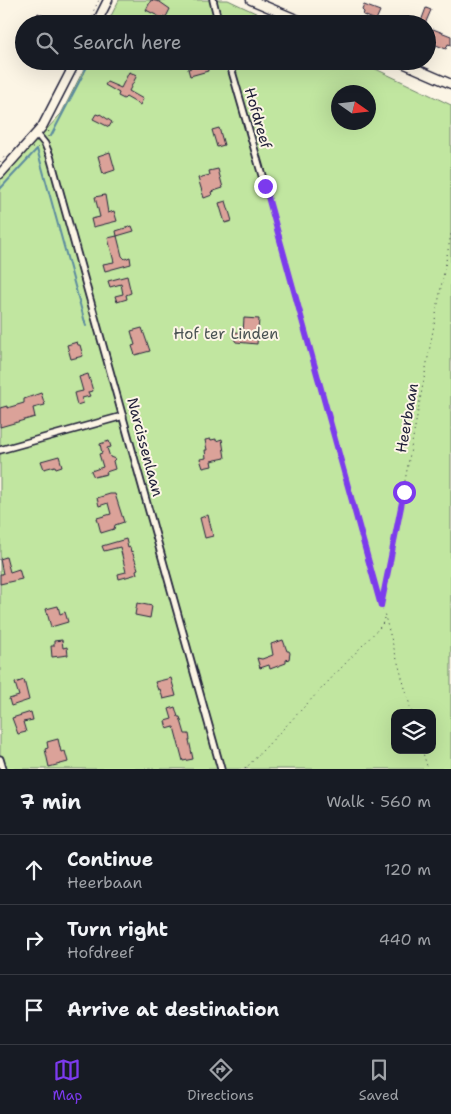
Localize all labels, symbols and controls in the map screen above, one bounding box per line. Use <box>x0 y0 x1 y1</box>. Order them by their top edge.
search box <box>15 15 436 70</box>
icon: search <box>33 29 61 57</box>
text: Search here <box>73 30 182 55</box>
street label: Hofdreef <box>240 85 276 151</box>
north arrow <box>331 85 376 130</box>
route end <box>254 175 277 198</box>
park label: Hof ter Linden <box>174 324 278 344</box>
street label: Heerbaan <box>391 382 423 454</box>
street label: Narcissenlaan <box>122 395 168 499</box>
route start <box>393 481 416 504</box>
map controls <box>391 709 436 754</box>
button: layers <box>391 709 436 754</box>
text: 7 min <box>20 788 81 816</box>
text: Walk · 560 m <box>326 791 431 812</box>
text: Continue <box>67 847 153 872</box>
icon: ahead <box>20 856 48 884</box>
text: 120 m <box>384 859 431 880</box>
text: Heerbaan <box>67 872 142 893</box>
text: Turn right <box>67 917 168 942</box>
icon: right <box>20 926 48 954</box>
text: 440 m <box>379 929 431 950</box>
text: Hofdreef <box>67 942 134 963</box>
icon: arrive <box>20 996 48 1024</box>
text: Arrive at destination <box>67 997 279 1022</box>
tab: Map <box>52 1056 82 1104</box>
tab: Directions <box>187 1056 254 1104</box>
tab: Saved <box>359 1056 399 1104</box>

